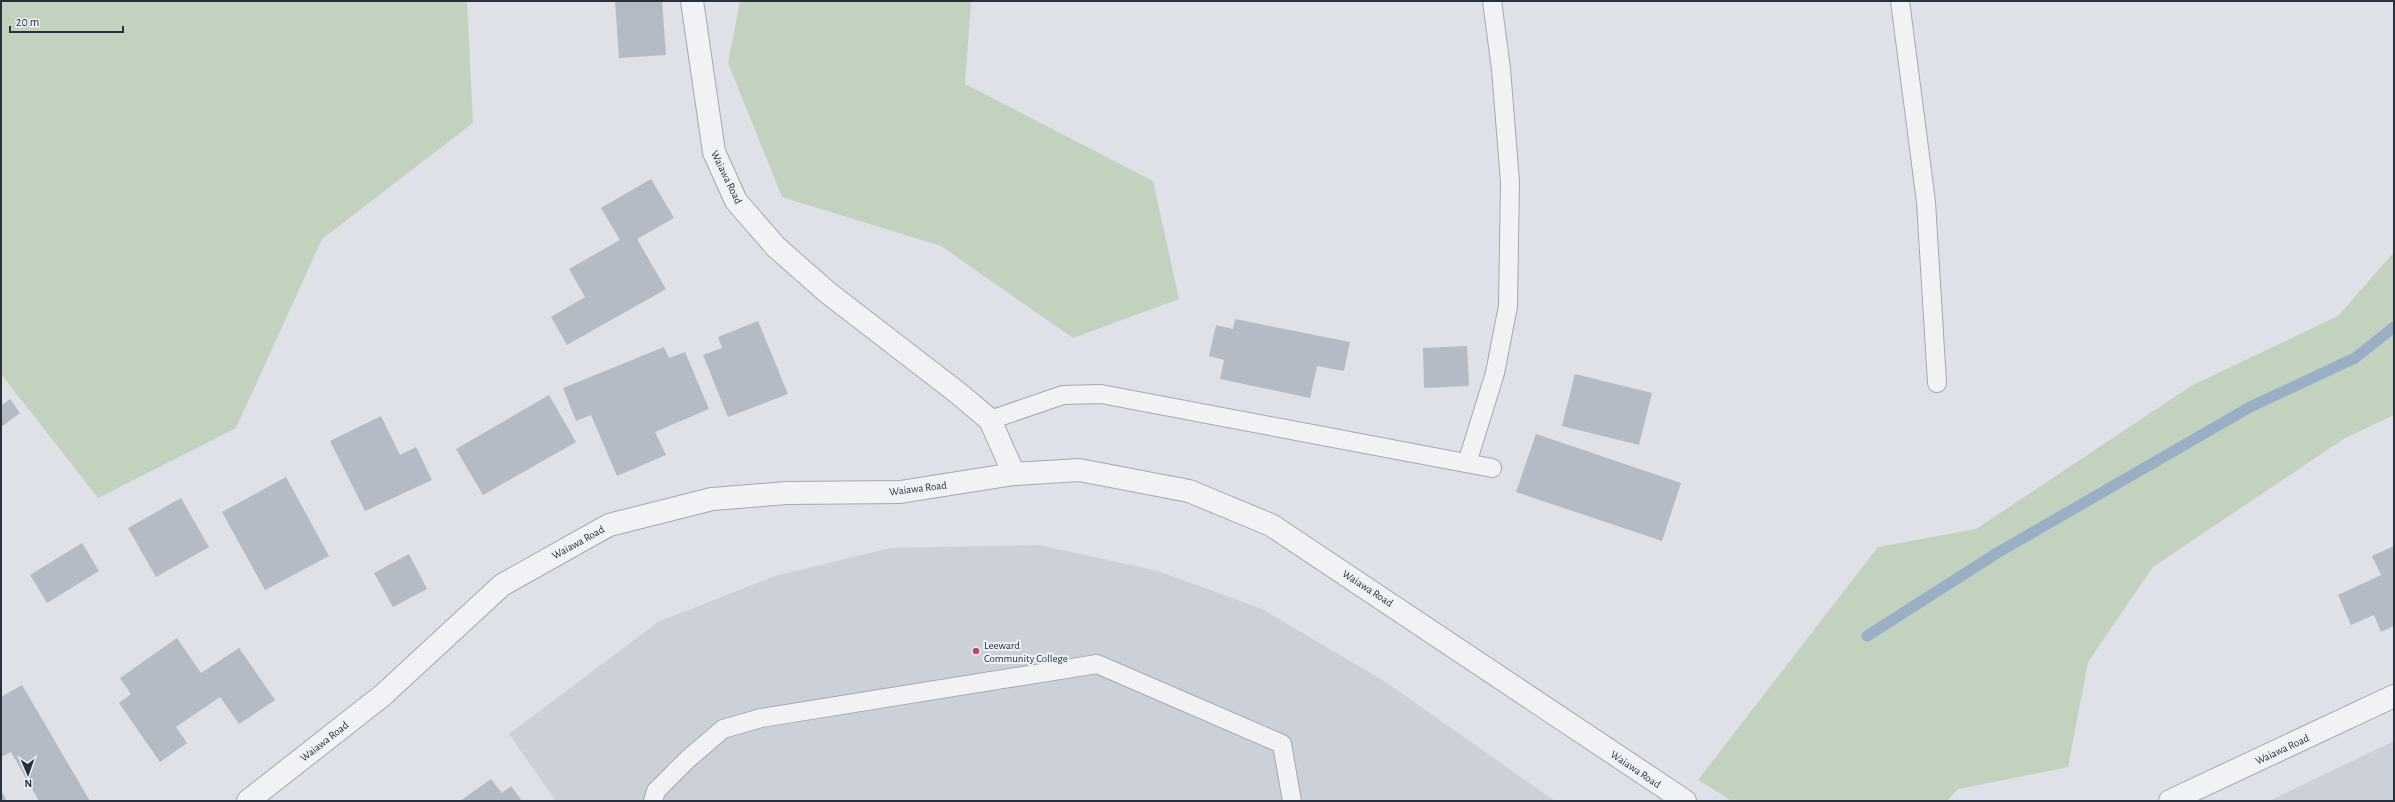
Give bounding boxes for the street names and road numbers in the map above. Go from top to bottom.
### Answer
street label: Waiawa Road [709,149,744,206]
street label: Waiawa Road [889,479,948,497]
street label: Waiawa Road [550,523,606,561]
street label: Waiawa Road [1340,568,1395,609]
street label: Waiawa Road [298,719,351,764]
street label: Waiawa Road [2254,732,2311,767]
street label: Waiawa Road [1609,749,1663,790]

